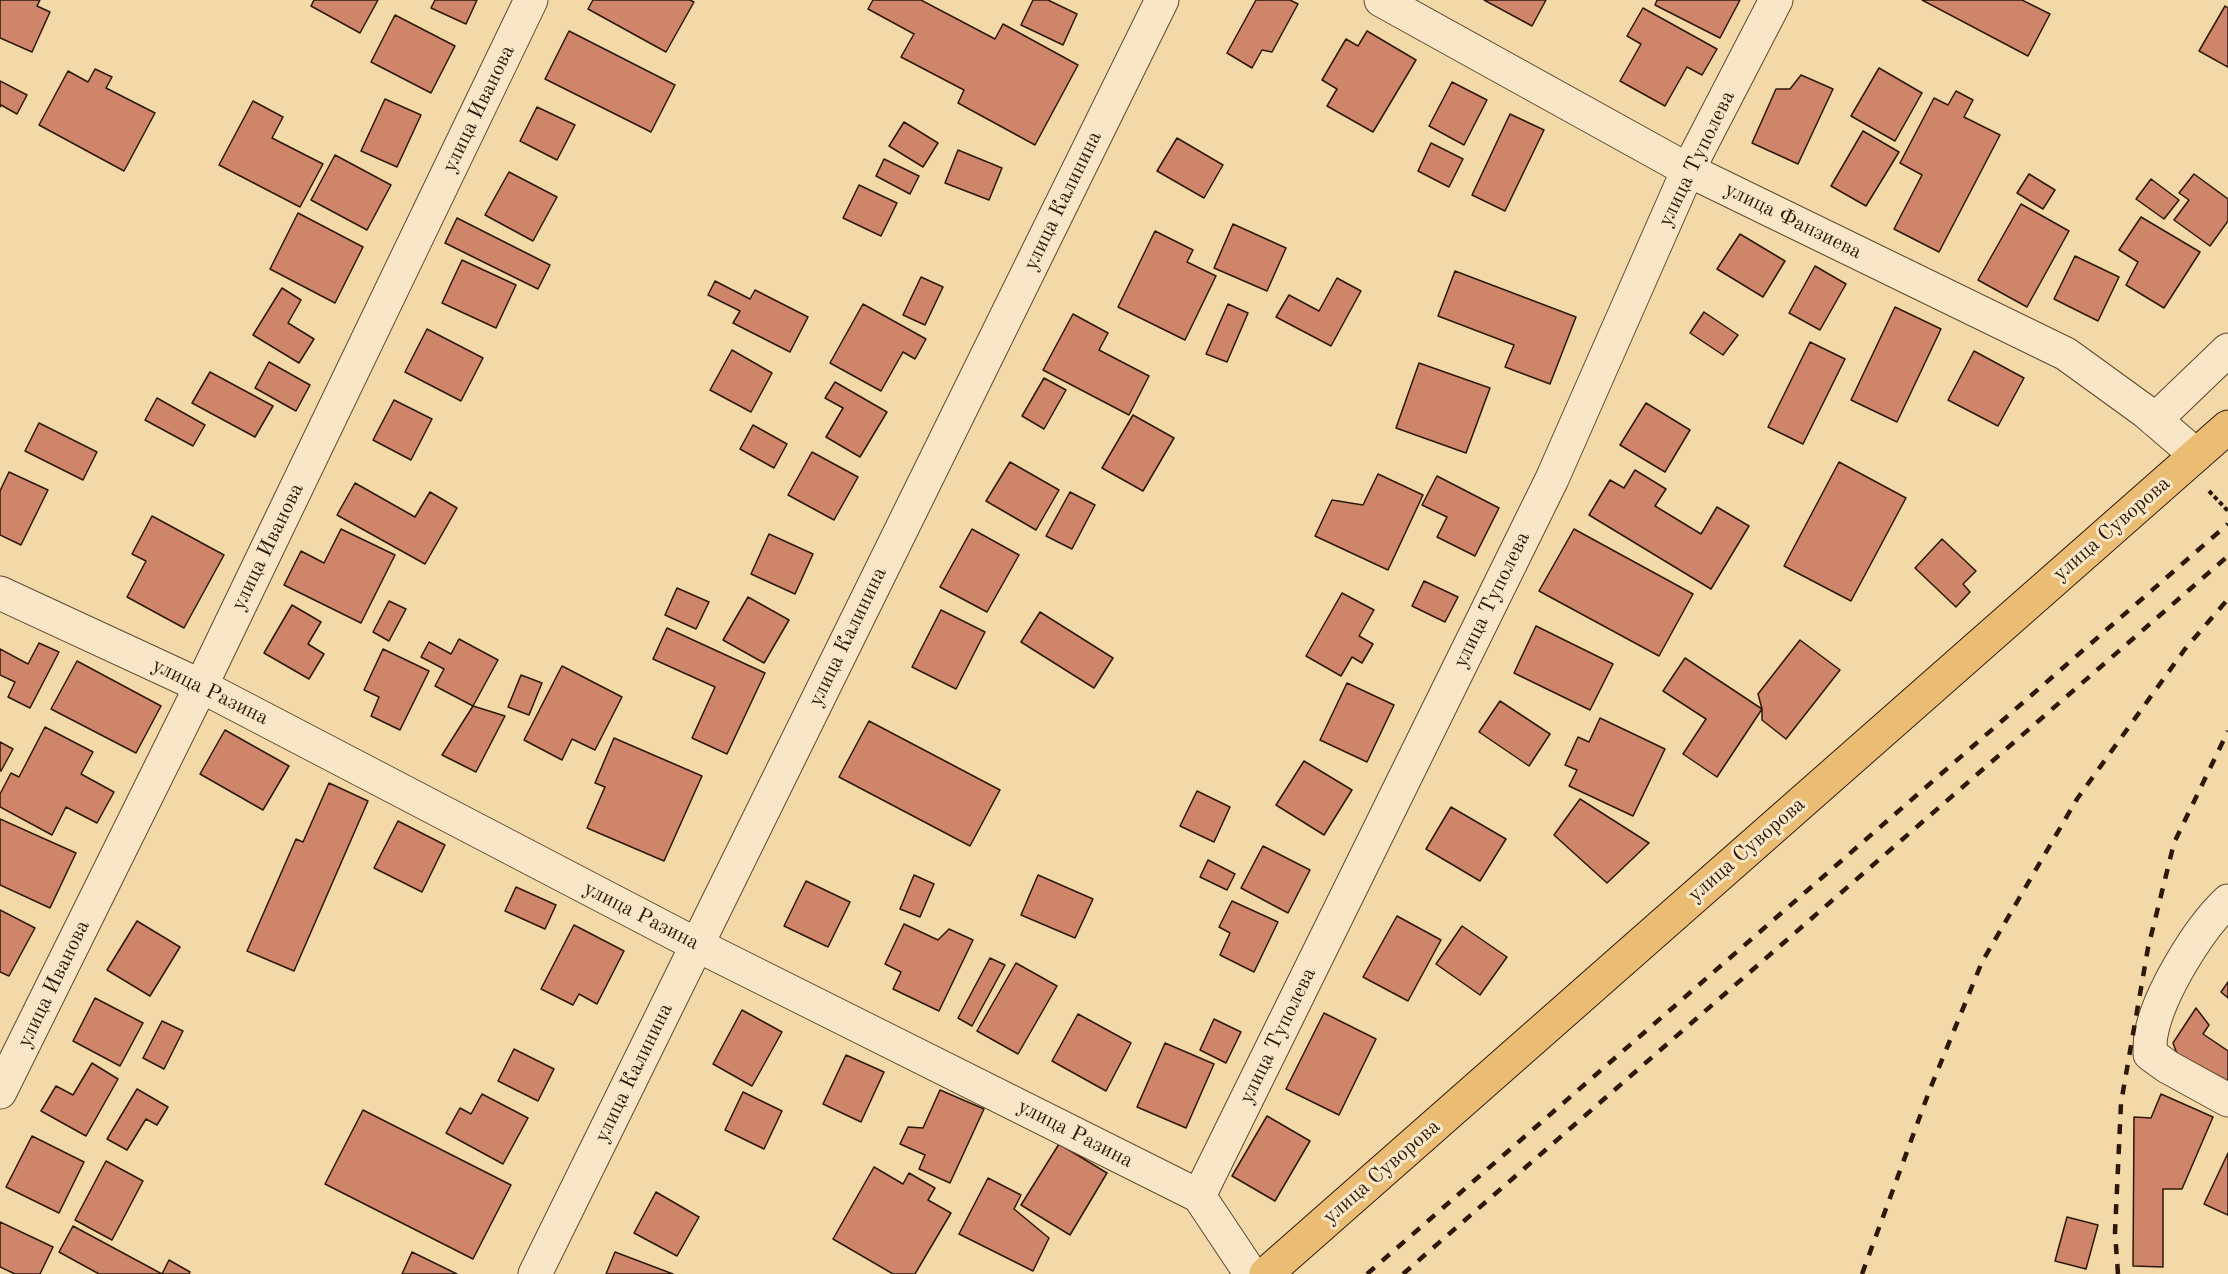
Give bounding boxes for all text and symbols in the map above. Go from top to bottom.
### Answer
street label: улица Иванова [437,41,521,177]
street label: улица Туполева [1653,87,1741,231]
street label: улица Калинина [1018,127,1108,275]
street label: улица Фанзиева [1720,177,1866,265]
street label: улица Суворова [2048,471,2176,587]
street label: улица Иванова [226,479,310,615]
street label: улица Туполева [1448,528,1536,672]
street label: улица Калинина [803,563,893,711]
street label: улица Разина [148,653,272,731]
street label: улица Суворова [1683,792,1811,908]
street label: улица Разина [579,876,703,956]
street label: улица Иванова [12,916,96,1052]
street label: улица Туполева [1234,964,1322,1108]
street label: улица Калинина [589,999,679,1147]
street label: улица Разина [1013,1094,1137,1174]
street label: улица Суворова [1318,1114,1446,1230]

